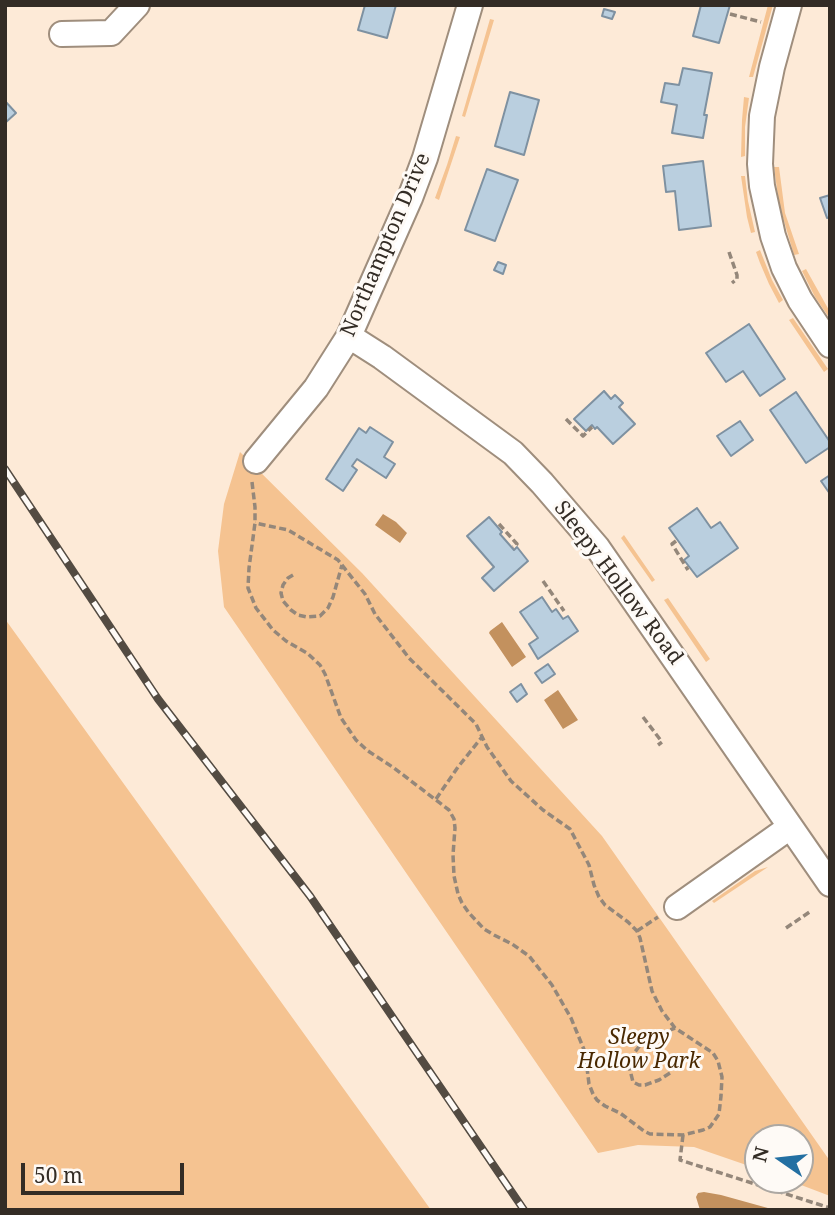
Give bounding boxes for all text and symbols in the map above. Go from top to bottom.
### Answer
street label: Northampton Drive [336,149,436,341]
street label: Sleepy Hollow Road [548,496,688,670]
park label: Sleepy Hollow Park [577,1025,701,1075]
north arrow [744,1124,814,1194]
text: N [746,1144,775,1165]
scale bar [24,1148,187,1192]
text: 50 m [34,1161,83,1189]

